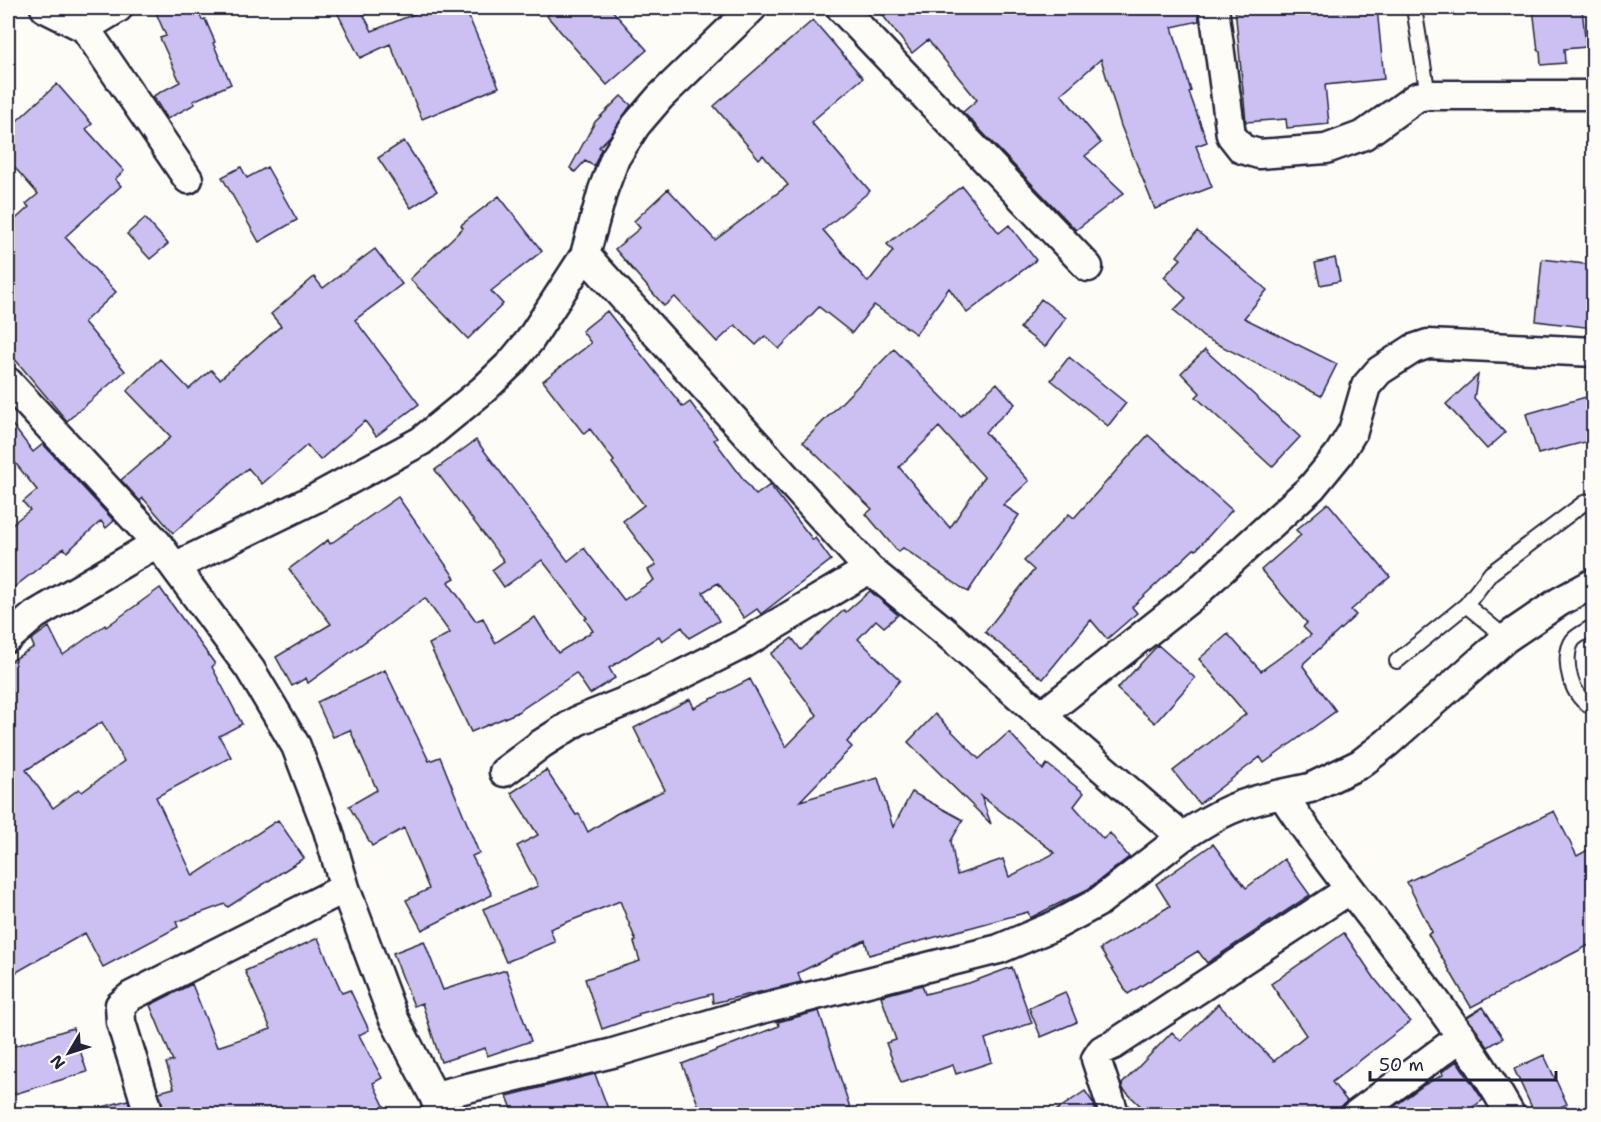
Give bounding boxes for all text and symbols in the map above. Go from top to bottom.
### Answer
north arrow [39,1023,99,1083]
scale bar [1370,1044,1556,1082]
text: N [46,1051,70,1074]
text: 50 m [1379,1053,1424,1077]

